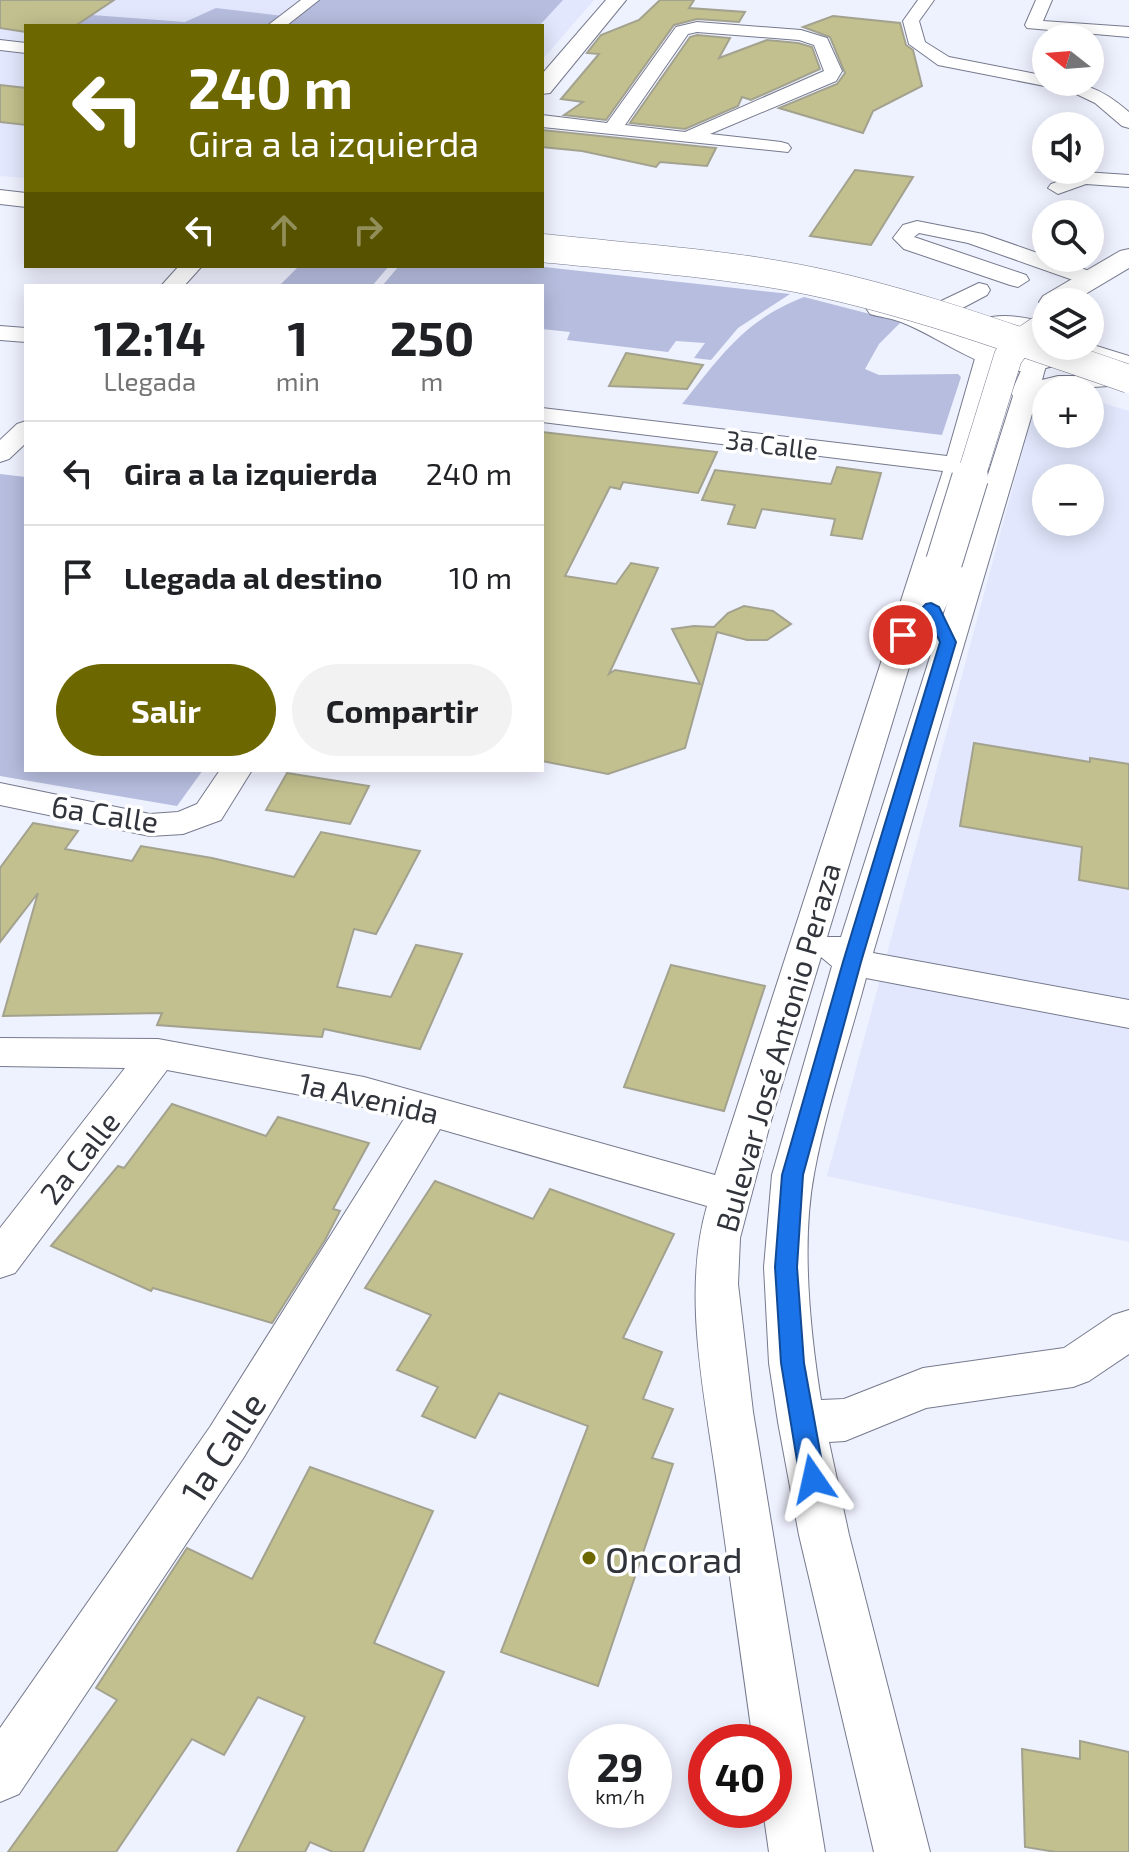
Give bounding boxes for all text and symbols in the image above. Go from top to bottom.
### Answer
north arrow [1032,24,1104,96]
map controls [1032,24,1104,536]
text: 240 m [188,53,353,120]
icon: left [56,56,160,160]
button: sound [1032,112,1104,184]
text: Gira a la izquierda [188,121,479,164]
button: search [1032,200,1104,272]
icon: left [178,208,222,252]
icon: ahead [262,208,306,252]
icon: right [346,208,390,252]
button: layers [1032,288,1104,360]
text: 12:14 [94,308,206,366]
text: 1 [287,308,308,366]
text: 250 [390,308,474,366]
text: Llegada [103,365,196,396]
text: min [276,365,320,396]
text: m [421,365,443,396]
button: + [1032,376,1104,448]
street label: 3a Calle [724,423,820,465]
icon: left [56,451,100,495]
text: Gira a la izquierda [124,455,378,491]
text: 240 m [426,455,512,491]
button: − [1032,464,1104,536]
icon: arrive [56,555,100,599]
text: Llegada al destino [124,559,383,595]
text: 10 m [449,559,512,595]
pin [869,601,937,669]
icon: arrive [881,613,925,657]
button: Salir [56,664,276,756]
button: Compartir [292,664,512,756]
street label: 6a Calle [49,787,161,839]
street label: Bulevar José Antonio Peraza [707,858,847,1236]
street label: 1a Avenida [295,1063,443,1131]
street label: 2a Calle [32,1104,126,1210]
street label: 1a Calle [170,1384,274,1510]
position arrow [771,1437,855,1521]
place label: Oncorad [605,1537,743,1580]
marker: Oncorad [580,1549,598,1567]
speed limit sign: 40 [688,1724,792,1828]
text: 29 [597,1742,643,1790]
text: km/h [595,1784,645,1808]

